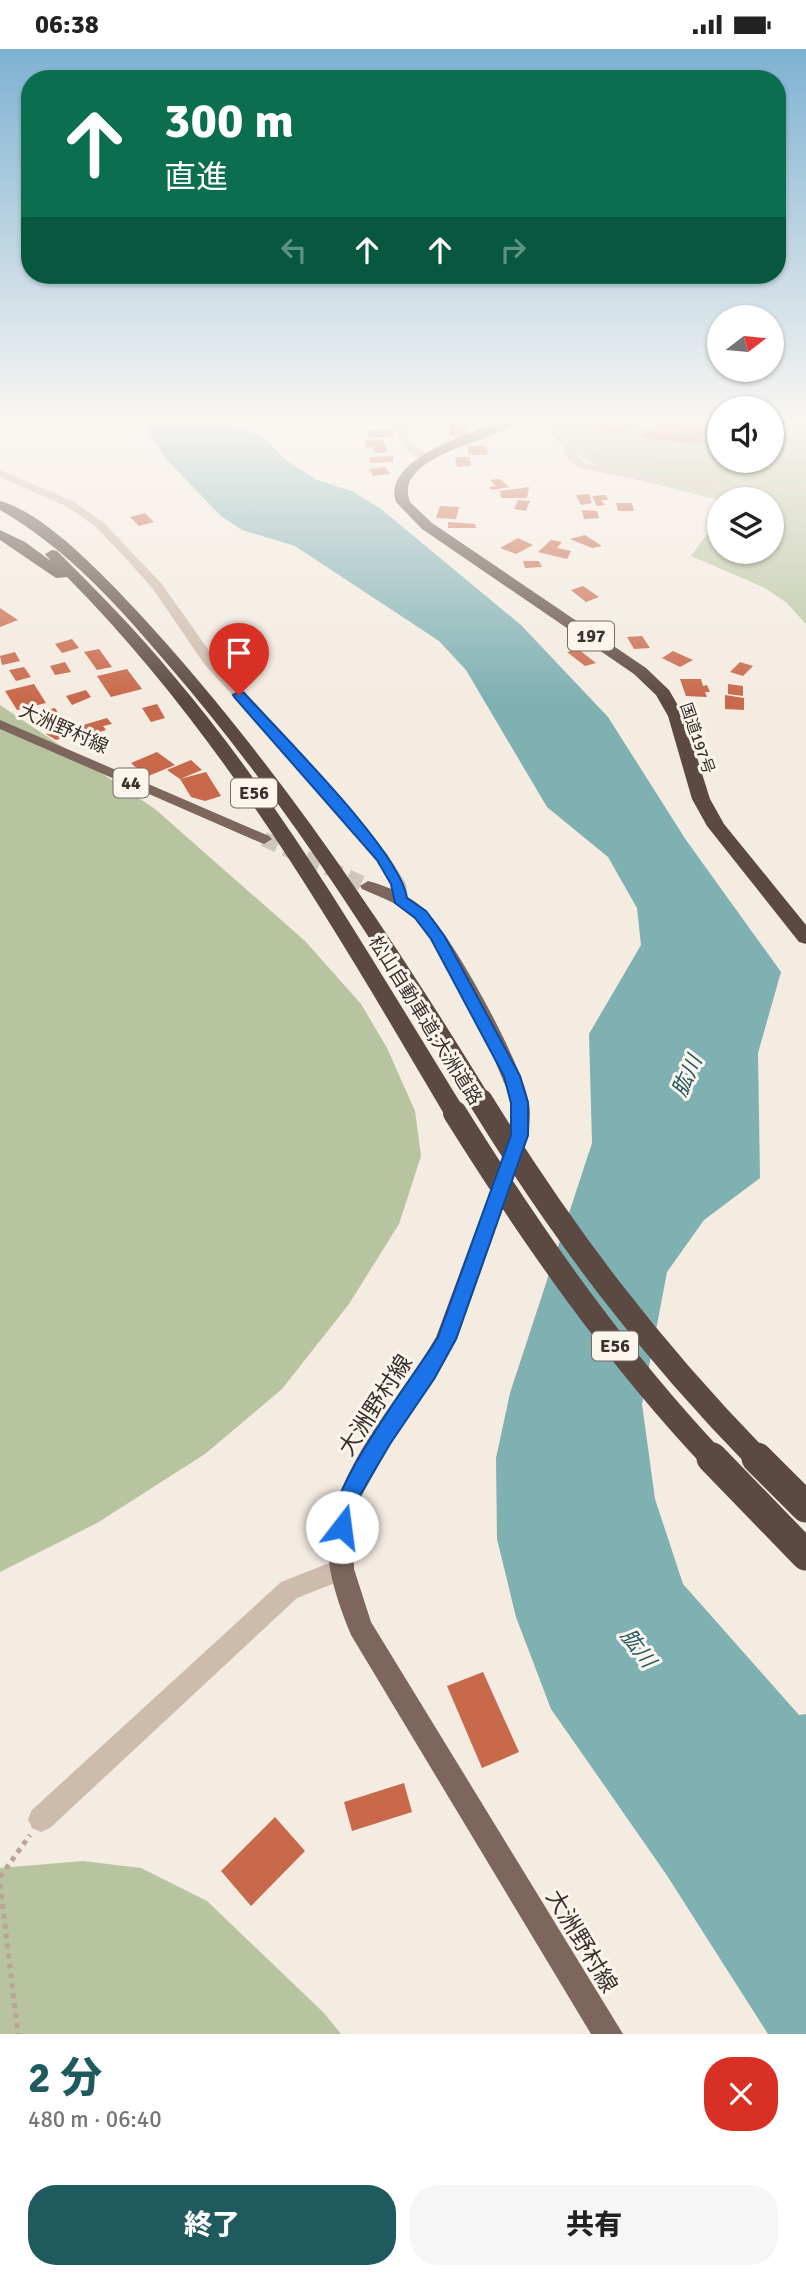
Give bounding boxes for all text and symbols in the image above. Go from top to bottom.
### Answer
text: 06:38 [35,9,99,41]
text: 300 m [164,91,294,151]
icon: ahead [49,98,140,189]
text: 直進 [164,158,228,197]
icon: left [275,231,313,269]
icon: ahead [348,231,386,269]
icon: ahead [421,231,459,269]
icon: right [494,231,532,269]
north arrow [707,305,784,381]
map controls [707,305,784,564]
button: sound [707,396,784,473]
button: layers [707,487,784,564]
road number: 197 [568,621,614,651]
pin [209,623,269,695]
icon: arrive [220,634,258,672]
street label: 大洲野村線 [15,699,112,759]
street label: 国道197号 [676,700,719,777]
road number: 44 [114,769,148,797]
road number: E56 [231,779,277,807]
street label: 松山自動車道;大洲道路 [363,931,487,1110]
water label: 肱川 [667,1050,708,1100]
road number: E56 [592,1331,638,1361]
street label: 大洲野村線 [332,1349,419,1461]
position arrow [305,1490,379,1564]
water label: 肱川 [615,1623,662,1674]
street label: 大洲野村線 [540,1885,624,1998]
text: 2 分 [28,2053,102,2104]
button: close [704,2057,778,2131]
text: 480 m · 06:40 [28,2105,162,2134]
button: 終了 [28,2185,396,2265]
button: 共有 [410,2185,778,2265]

